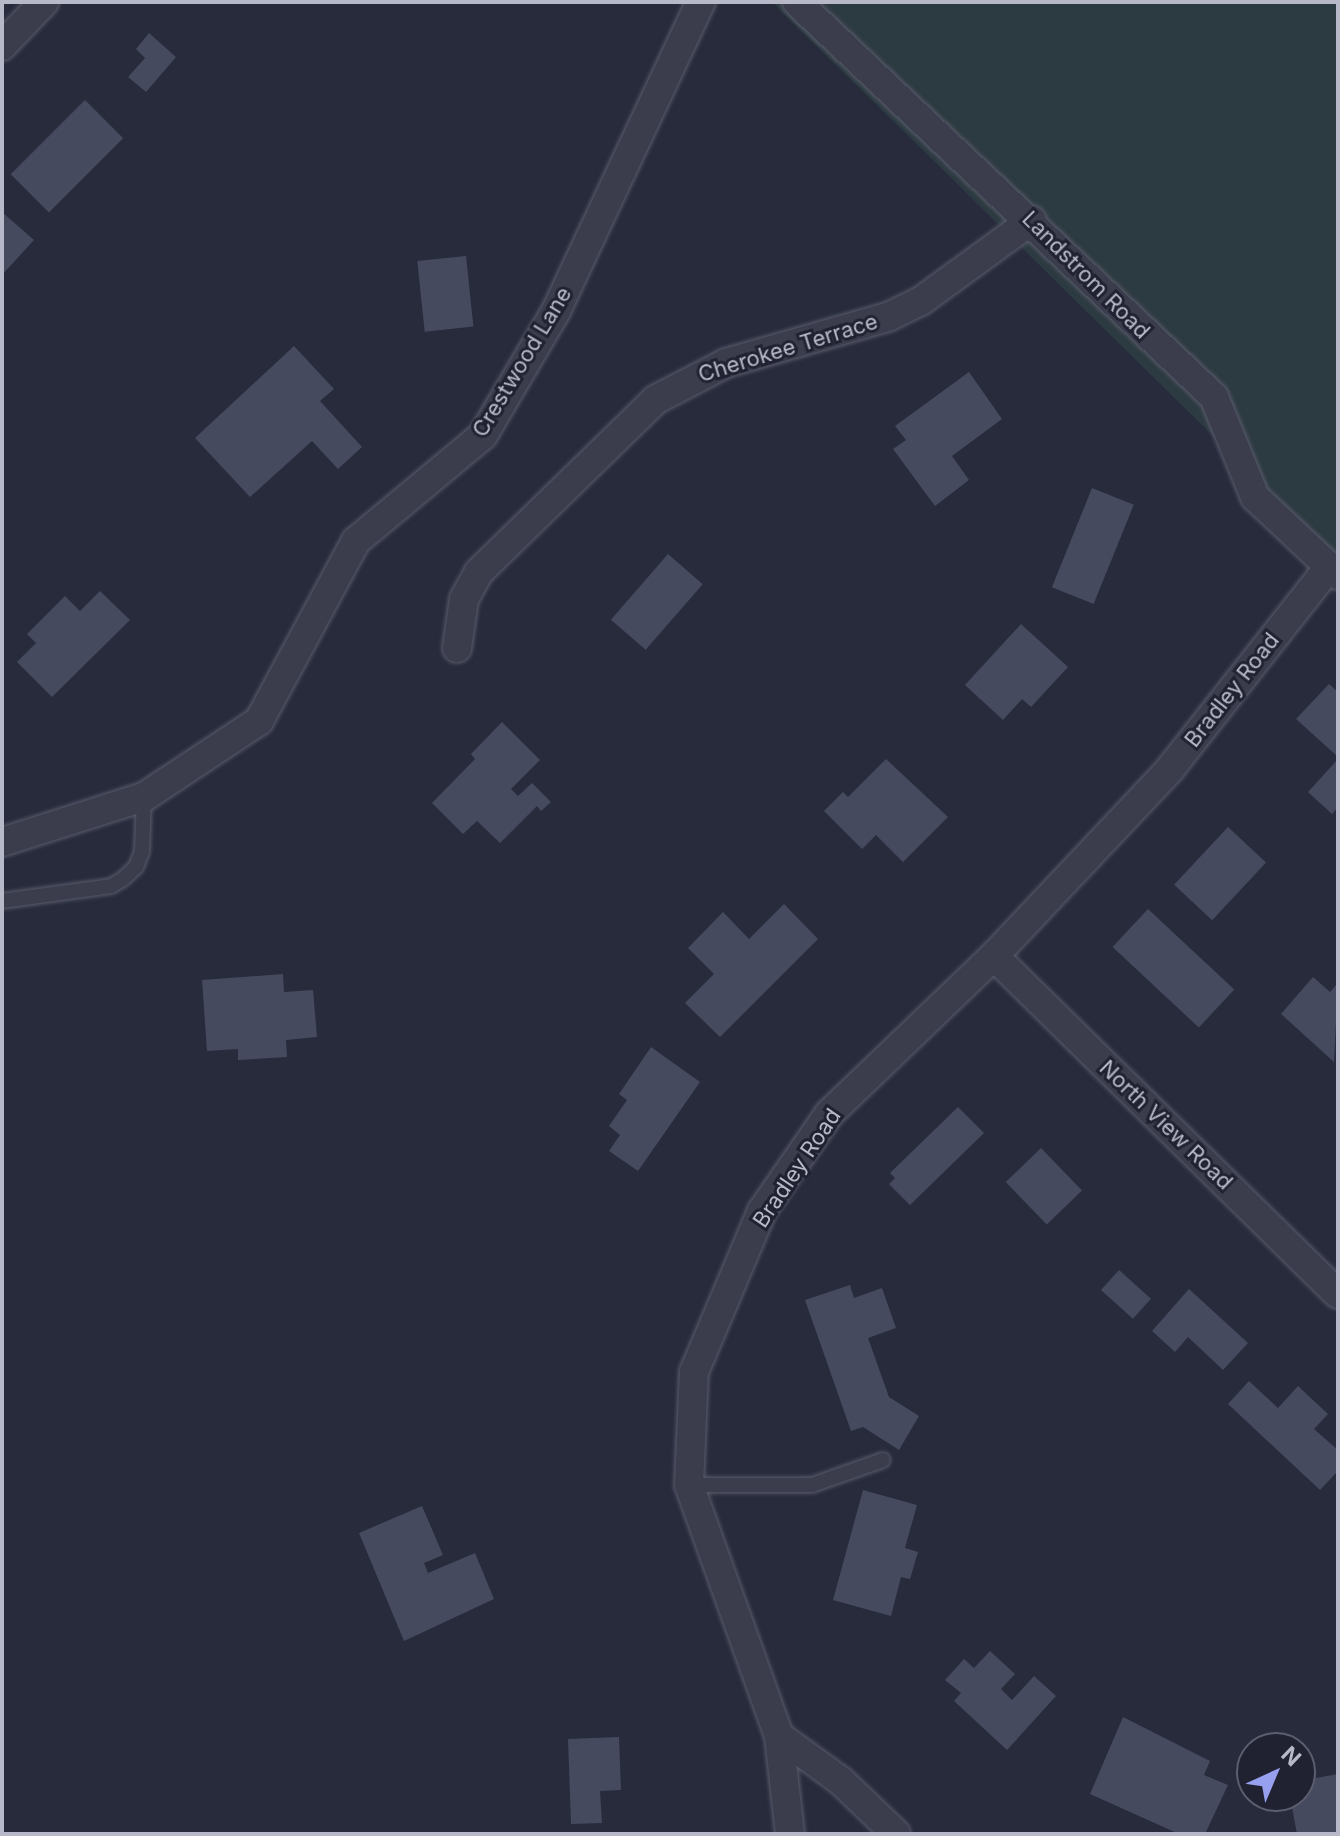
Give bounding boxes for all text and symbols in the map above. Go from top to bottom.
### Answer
street label: Landstrom Road [1017,206,1155,344]
street label: Crestwood Lane [467,282,577,442]
street label: Cherokee Terrace [695,308,881,388]
street label: Bradley Road [1179,628,1285,752]
street label: North View Road [1094,1055,1238,1195]
street label: Bradley Road [748,1103,846,1233]
north arrow [1236,1732,1316,1812]
text: N [1276,1741,1306,1771]

